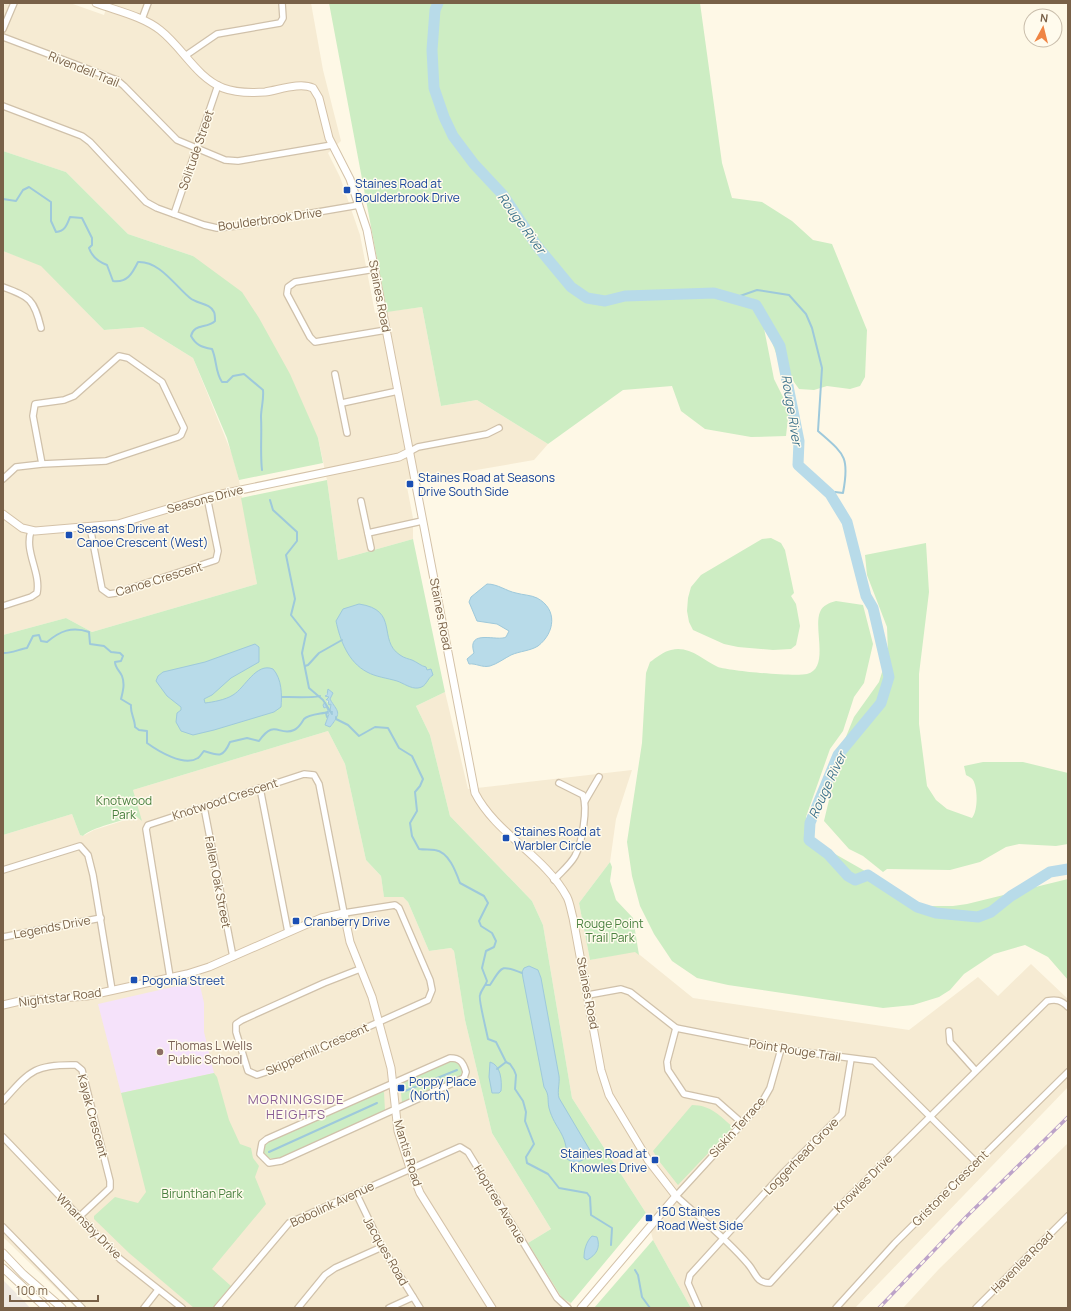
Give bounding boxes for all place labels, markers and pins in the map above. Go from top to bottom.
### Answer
place label: Staines Road at Boulderbrook Drive [355,175,460,206]
marker: Staines Road at Boulderbrook Drive [342,185,352,195]
place label: Staines Road at Seasons Drive South Side [418,469,555,500]
marker: Staines Road at Seasons Drive South Side [405,479,415,489]
place label: Seasons Drive at Canoe Crescent (West) [77,520,208,551]
marker: Seasons Drive at Canoe Crescent (West) [64,530,74,540]
place label: Staines Road at Warbler Circle [514,823,601,854]
marker: Staines Road at Warbler Circle [501,833,511,843]
place label: Cranberry Drive [304,913,390,930]
marker: Cranberry Drive [291,916,301,926]
place label: Pogonia Street [142,972,225,989]
marker: Pogonia Street [129,975,139,985]
place label: Thomas L Wells Public School [168,1037,252,1068]
marker: Thomas L Wells Public School [155,1047,165,1057]
place label: Poppy Place (North) [409,1073,476,1104]
marker: Poppy Place (North) [396,1083,406,1093]
place label: Staines Road at Knowles Drive [560,1145,647,1176]
marker: Staines Road at Knowles Drive [650,1155,660,1165]
place label: 150 Staines Road West Side [657,1203,743,1234]
marker: 150 Staines Road West Side [644,1213,654,1223]

